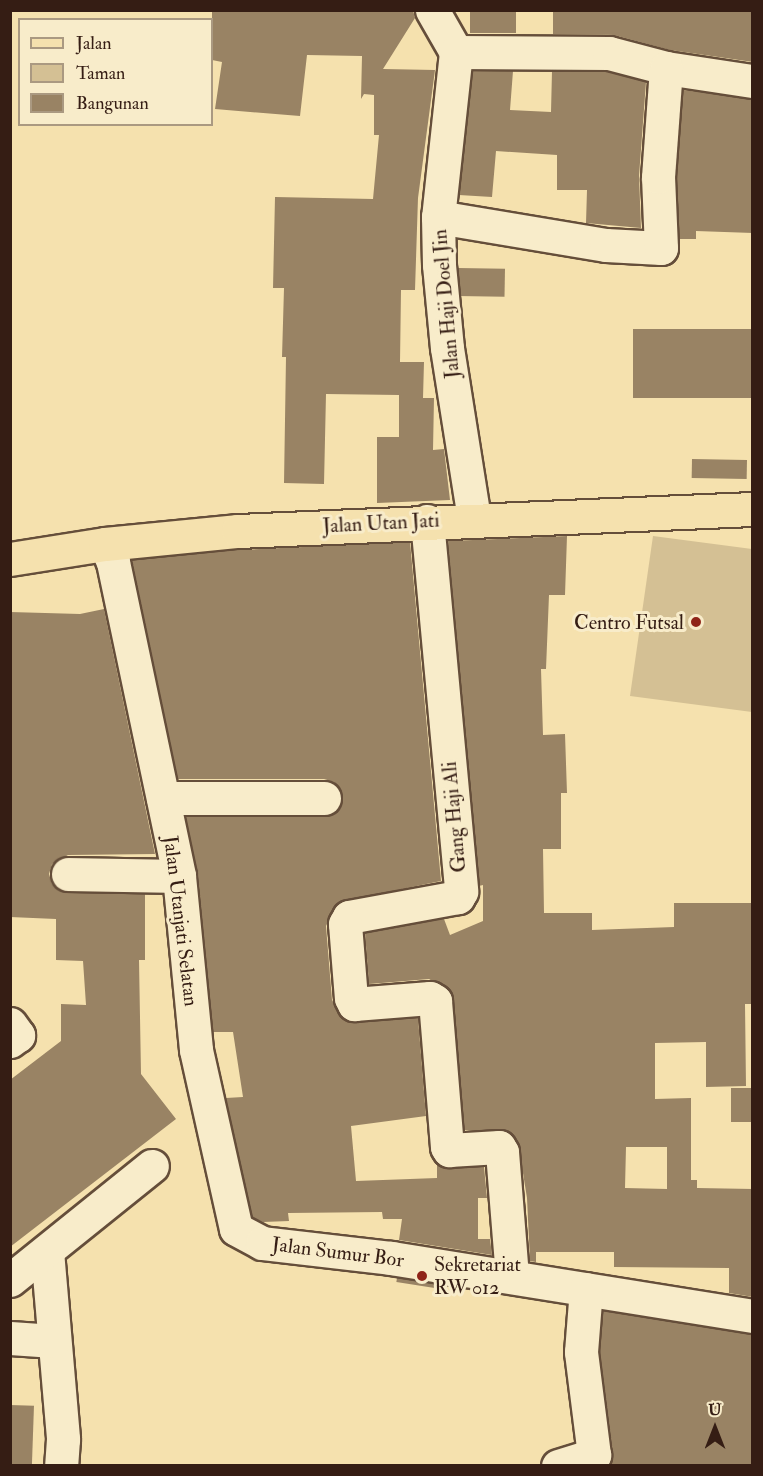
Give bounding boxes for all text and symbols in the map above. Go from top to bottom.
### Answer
legend [18,18,213,126]
text: Jalan [76,32,112,55]
text: Taman [76,62,125,85]
text: Bangunan [76,92,149,115]
street label: Jalan Haji Doel Jin [428,228,464,380]
street label: Jalan Utan Jati [322,508,440,538]
place label: Centro Futsal [574,610,684,634]
marker: Centro Futsal [689,615,703,629]
street label: Gang Haji Ali [437,761,471,873]
street label: Jalan Utanjati Selatan [159,834,203,1008]
street label: Jalan Sumur Bor [271,1232,405,1272]
place label: Sekretariat RW 012 [434,1252,521,1299]
marker: Sekretariat RW 012 [415,1269,429,1283]
north arrow [685,1398,745,1458]
text: U [708,1400,722,1420]

